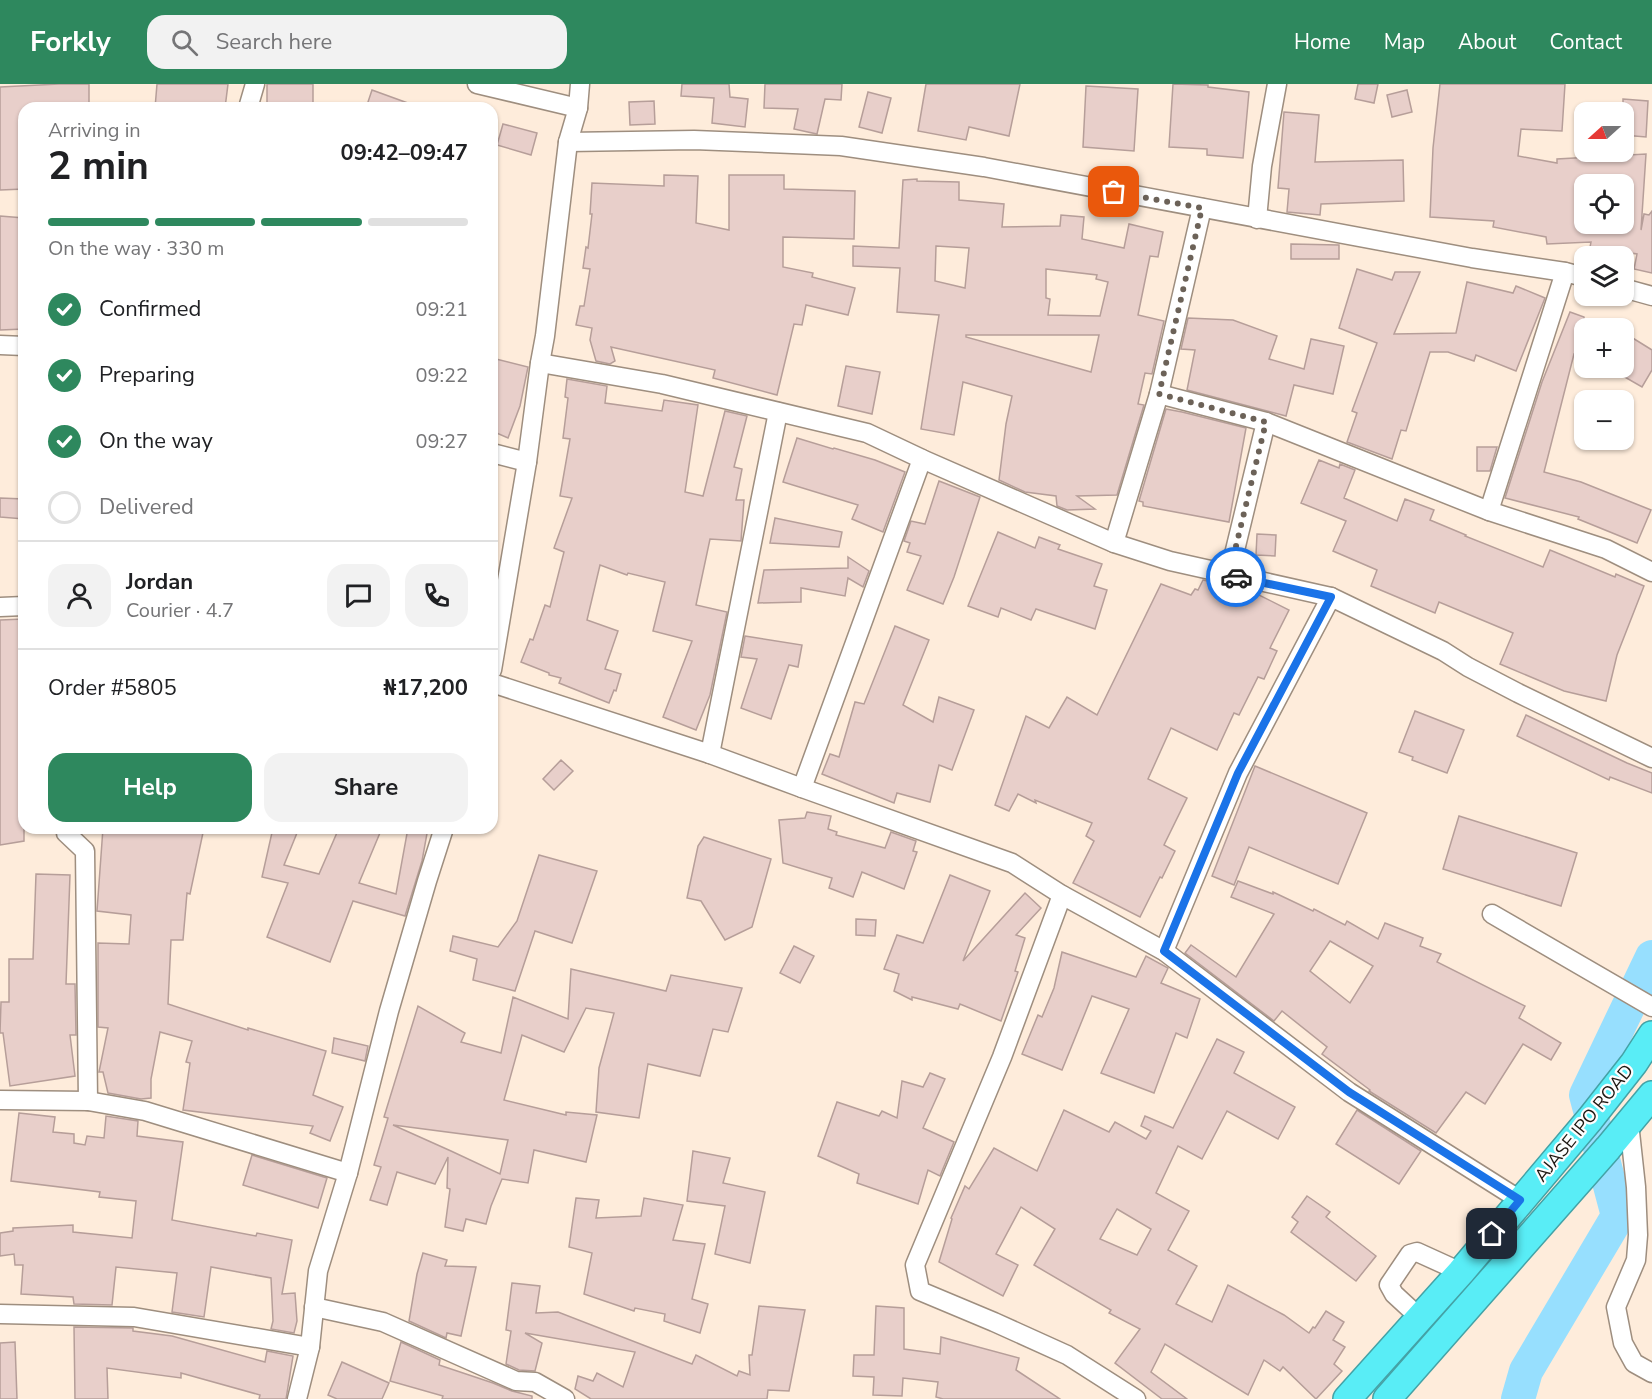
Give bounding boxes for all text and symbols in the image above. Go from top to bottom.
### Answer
search box [147,15,567,69]
text: Forkly [30,23,111,61]
icon: search [168,26,201,59]
text: Search here [216,27,332,57]
text: Home [1294,28,1351,56]
text: Map [1384,28,1425,56]
text: About [1458,28,1516,56]
text: Contact [1549,28,1622,56]
north arrow [1574,102,1634,162]
map controls [1574,102,1634,450]
text: Arriving in [48,117,141,144]
text: 09:42–09:47 [340,138,468,168]
text: 2 min [48,140,149,193]
pin [1088,166,1139,217]
button: locate [1574,174,1634,234]
icon: bag [1097,175,1130,208]
text: On the way · 330 m [48,235,224,262]
button: layers [1574,246,1634,306]
icon: check [48,293,81,326]
text: Confirmed [99,294,201,324]
text: 09:21 [415,296,468,323]
button: + [1574,318,1634,378]
icon: check [48,359,81,392]
text: Preparing [99,360,195,390]
text: 09:22 [415,362,468,389]
button: − [1574,390,1634,450]
icon: check [48,425,81,458]
text: On the way [99,426,213,456]
text: 09:27 [415,428,468,455]
text: Delivered [99,492,194,522]
courier [1206,547,1266,607]
icon: car [1220,561,1253,594]
button: person [48,564,111,627]
button: chat [327,564,390,627]
button: phone [405,564,468,627]
text: Jordan [126,567,193,597]
text: Courier · 4.7 [126,597,234,624]
text: Order #5805 [48,673,177,703]
text: ₦17,200 [383,673,468,703]
button: Help [48,753,252,822]
button: Share [264,753,468,822]
street label: AJASE IPO ROAD [1529,1059,1639,1187]
pin [1466,1208,1517,1259]
icon: home [1475,1217,1508,1250]

